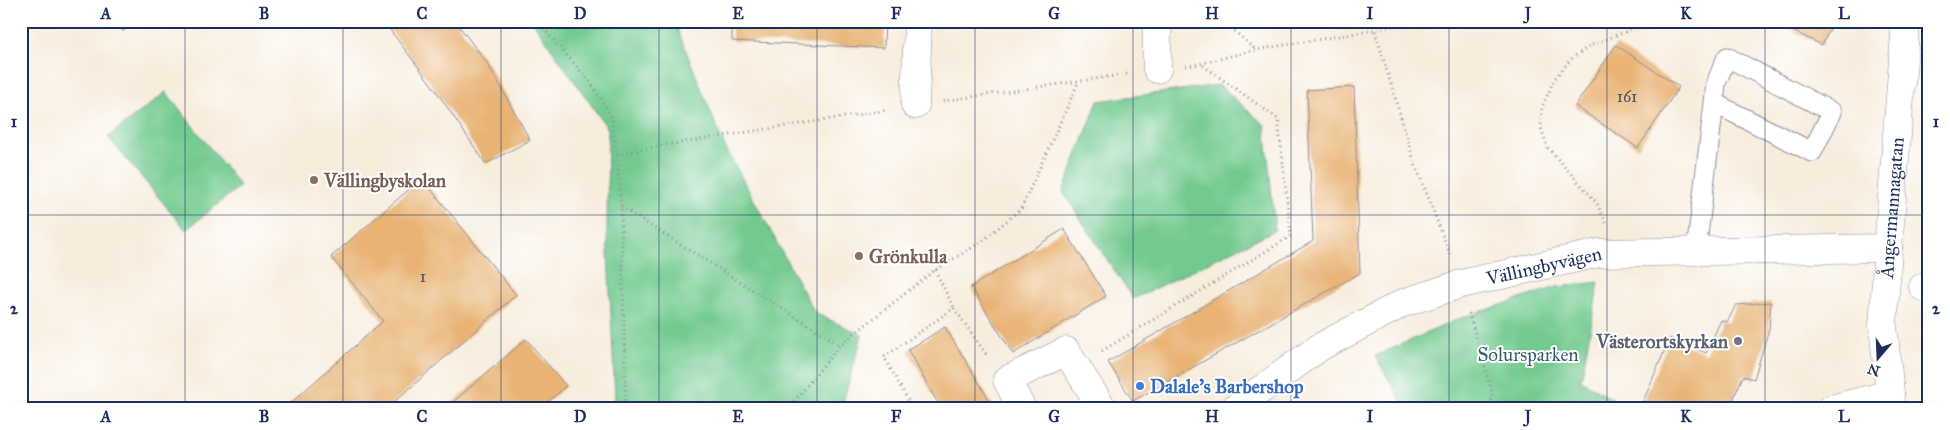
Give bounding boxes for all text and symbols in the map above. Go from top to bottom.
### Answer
text: A [100,4,112,23]
text: B [259,4,269,23]
text: C [417,4,428,23]
text: D [574,4,587,23]
text: E [732,4,744,23]
text: F [891,4,902,23]
text: G [1048,4,1060,23]
text: H [1205,4,1219,23]
text: I [1367,4,1374,23]
text: J [1523,4,1532,24]
text: K [1680,4,1692,23]
text: L [1838,4,1850,23]
house number: 161 [1617,87,1637,106]
text: 1 [11,112,18,131]
text: 1 [1933,112,1940,131]
street label: Ångermannagatan [1875,136,1909,280]
place label: Vällingbyskolan [323,169,447,193]
marker: Vällingbyskolan [308,174,320,186]
street label: Vällingbyvägen [1483,242,1604,290]
place label: Grönkulla [869,245,948,268]
marker: Grönkulla [853,250,865,262]
house number: 1 [420,267,426,286]
text: 2 [10,299,19,318]
text: 2 [1932,299,1941,318]
place label: Västerortskyrkan [1595,330,1729,354]
north arrow [1852,332,1902,382]
marker: Västerortskyrkan [1732,335,1744,347]
park label: Solursparken [1477,343,1579,366]
text: N [1865,360,1882,380]
place label: Dalale’s Barbershop [1150,375,1304,399]
marker: Dalale’s Barbershop [1134,380,1146,392]
text: A [100,407,112,426]
text: B [259,407,269,426]
text: C [417,407,428,426]
text: D [574,407,587,426]
text: E [732,407,744,426]
text: F [891,407,902,426]
text: G [1048,407,1060,426]
text: H [1205,407,1219,426]
text: I [1367,407,1374,426]
text: J [1523,407,1532,427]
text: K [1680,407,1692,426]
text: L [1838,407,1850,426]

